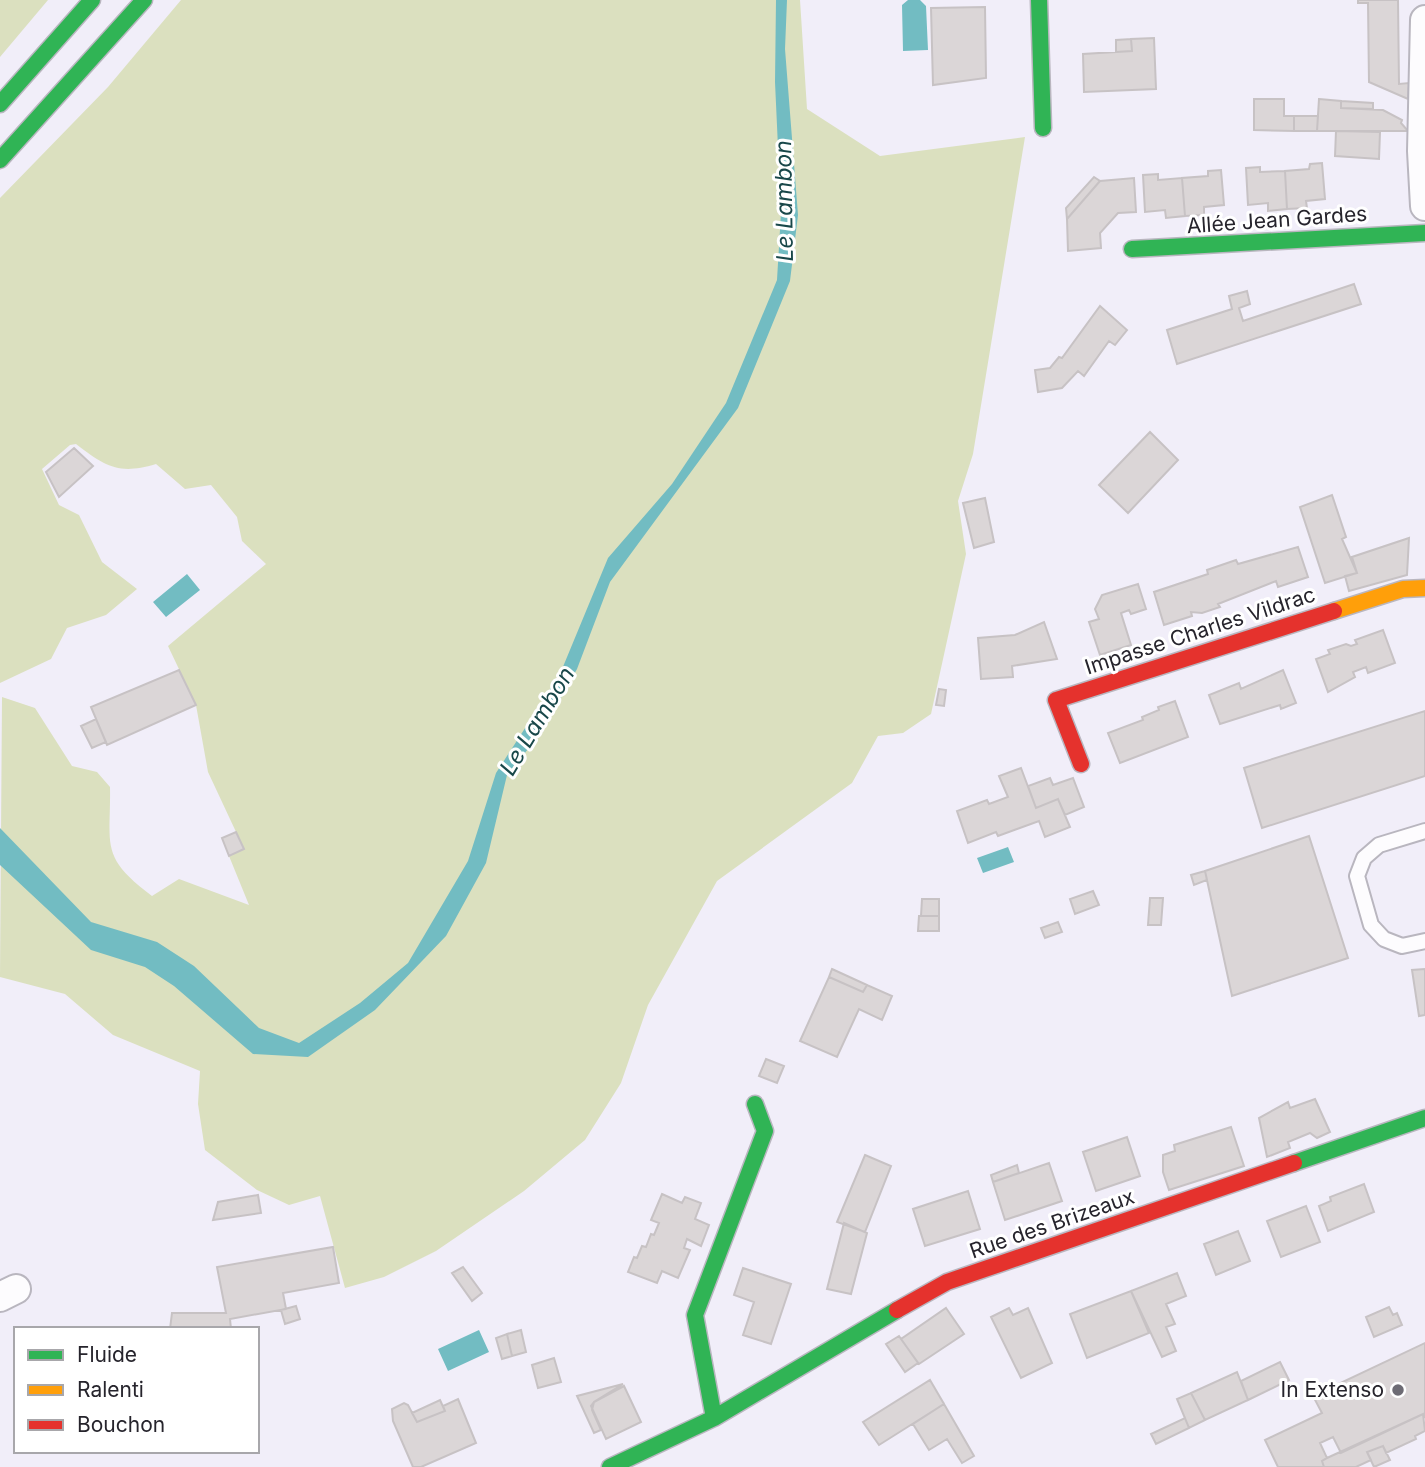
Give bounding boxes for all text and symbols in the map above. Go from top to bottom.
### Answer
water label: Le Lambon [769,140,799,262]
street label: Allée Jean Gardes [1186,201,1368,238]
street label: Impasse Charles Vildrac [1082,581,1318,680]
water label: Le Lambon [494,662,580,780]
street label: Rue des Brizeaux [966,1184,1138,1263]
legend [14,1327,259,1453]
text: Fluide [77,1342,137,1367]
text: Ralenti [77,1377,144,1402]
place label: In Extenso [1281,1377,1384,1402]
marker: In Extenso [1390,1382,1406,1398]
text: Bouchon [77,1412,165,1437]

